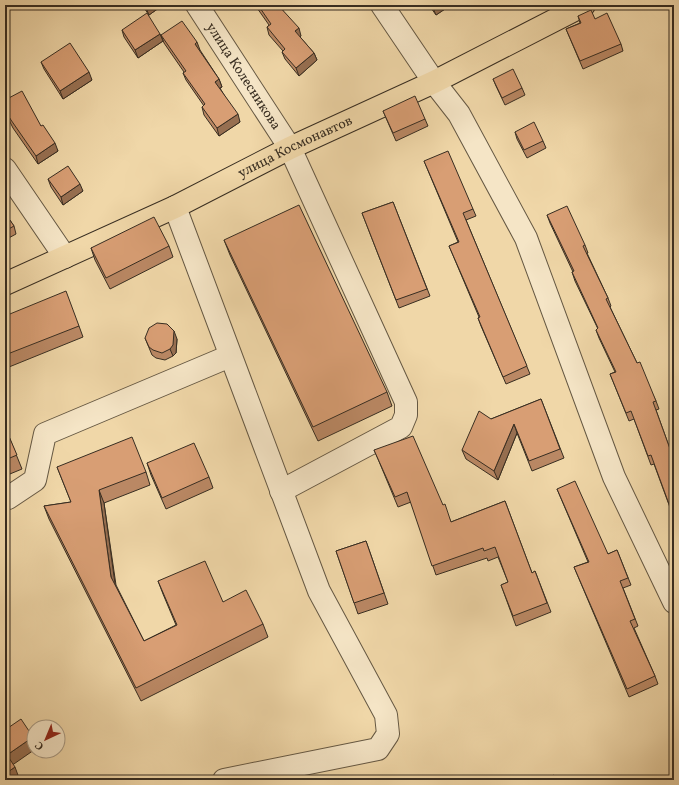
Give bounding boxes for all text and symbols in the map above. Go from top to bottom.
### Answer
street label: улица Колесникова [201,19,285,134]
street label: улица Космонавтов [235,111,356,183]
north arrow [26,719,66,759]
text: С [32,737,48,753]

